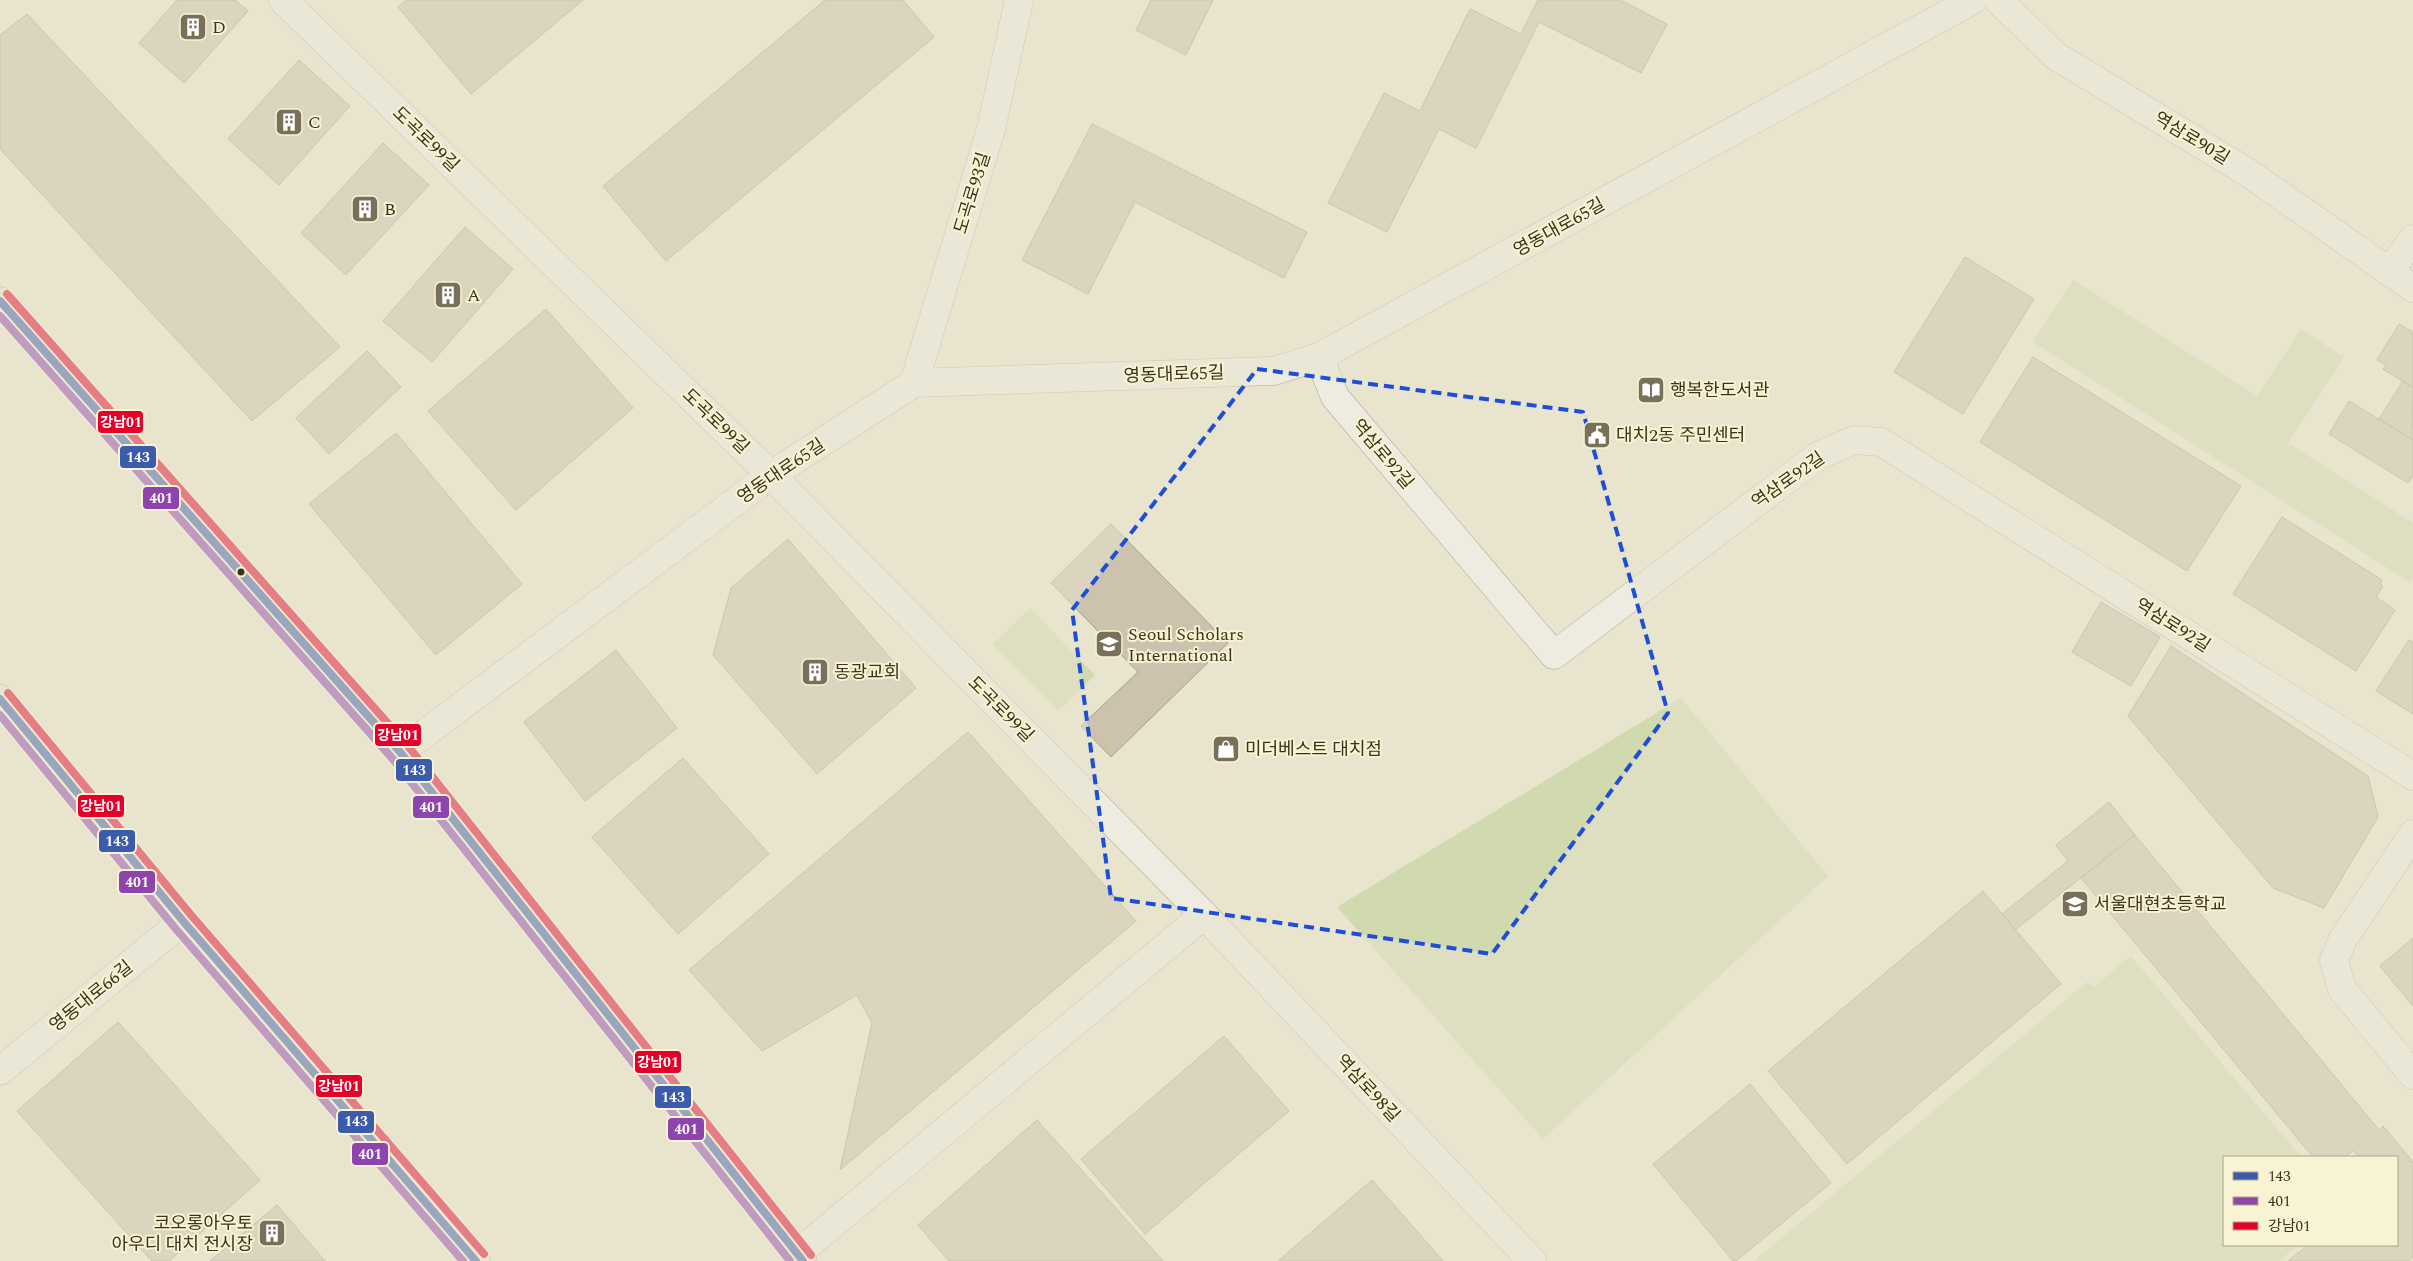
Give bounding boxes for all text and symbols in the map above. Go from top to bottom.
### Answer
building icon: D [178,12,208,42]
place label: D [212,14,226,41]
street label: 도곡로99길 [386,100,465,178]
street label: 역삼로90길 [2149,105,2235,172]
building icon: C [274,107,304,137]
place label: C [308,109,321,136]
street label: 도곡로93길 [947,149,998,237]
street label: 영동대로65길 [1509,191,1610,264]
building icon: B [350,194,380,224]
place label: B [384,196,396,223]
building icon: A [433,280,463,310]
place label: A [467,282,481,309]
street label: 영동대로65길 [1123,359,1225,390]
library icon: 행복한도서관 [1636,375,1666,405]
place label: 행복한도서관 [1670,377,1770,404]
street label: 도곡로99길 [676,382,755,460]
line badge: 강남01 [97,410,144,434]
text: 강남01 [100,412,142,433]
street label: 역삼로92길 [1345,413,1420,495]
public building icon: 대치2동 주민센터 [1582,420,1612,450]
place label: 대치2동 주민센터 [1616,422,1745,449]
street label: 영동대로65길 [732,432,831,511]
line badge: 143 [119,445,157,469]
street label: 역삼로92길 [1746,445,1831,516]
text: 143 [126,447,150,468]
line badge: 401 [142,486,180,510]
text: 401 [149,488,173,509]
unlabelled marker [236,567,246,577]
street label: 역삼로92길 [2130,592,2216,659]
place label: Seoul Scholars International [1128,621,1244,669]
school or university icon: Seoul Scholars International [1094,629,1124,659]
building icon: 동광교회 [800,657,830,687]
place label: 동광교회 [834,659,900,686]
street label: 도곡로99길 [961,670,1040,749]
line badge: 강남01 [374,723,422,747]
text: 강남01 [377,725,419,746]
shop icon: 미더베스트 대치점 [1211,734,1241,764]
place label: 미더베스트 대치점 [1245,736,1382,763]
line badge: 143 [395,758,433,782]
text: 143 [402,760,426,781]
line badge: 강남01 [77,794,125,818]
line badge: 401 [412,795,450,819]
text: 강남01 [80,796,122,817]
text: 401 [419,797,443,818]
line badge: 143 [98,829,136,853]
text: 143 [105,831,129,852]
line badge: 401 [118,870,156,894]
text: 401 [125,872,149,893]
school or university icon: 서울대현초등학교 [2060,889,2090,919]
place label: 서울대현초등학교 [2094,891,2226,918]
street label: 영동대로66길 [44,954,139,1039]
street label: 역삼로98길 [1329,1048,1406,1128]
line badge: 강남01 [634,1050,682,1074]
text: 강남01 [637,1052,679,1073]
line badge: 강남01 [315,1074,363,1098]
text: 강남01 [318,1076,360,1097]
line badge: 143 [654,1085,692,1109]
text: 143 [661,1087,685,1108]
line badge: 143 [337,1110,375,1134]
text: 143 [344,1111,368,1132]
line badge: 401 [667,1117,705,1141]
text: 401 [674,1119,698,1140]
line badge: 401 [351,1142,389,1166]
text: 401 [358,1144,382,1165]
legend [2223,1156,2398,1246]
text: 143 [2268,1165,2291,1188]
text: 401 [2268,1190,2291,1213]
place label: 코오롱아우토 아우디 대치 전시장 [112,1210,253,1258]
text: 강남01 [2268,1215,2311,1238]
building icon: 코오롱아우토 아우디 대치 전시장 [257,1218,287,1248]

